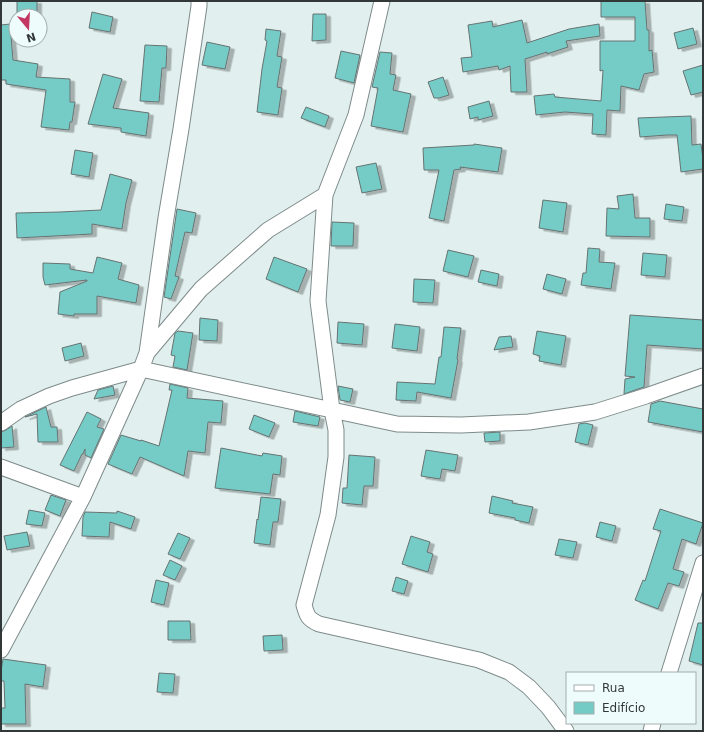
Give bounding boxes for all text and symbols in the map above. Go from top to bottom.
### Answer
north arrow [8,8,48,48]
text: N [25,29,37,45]
legend [566,672,696,724]
text: Rua [602,681,625,695]
text: Edifício [602,701,645,715]

